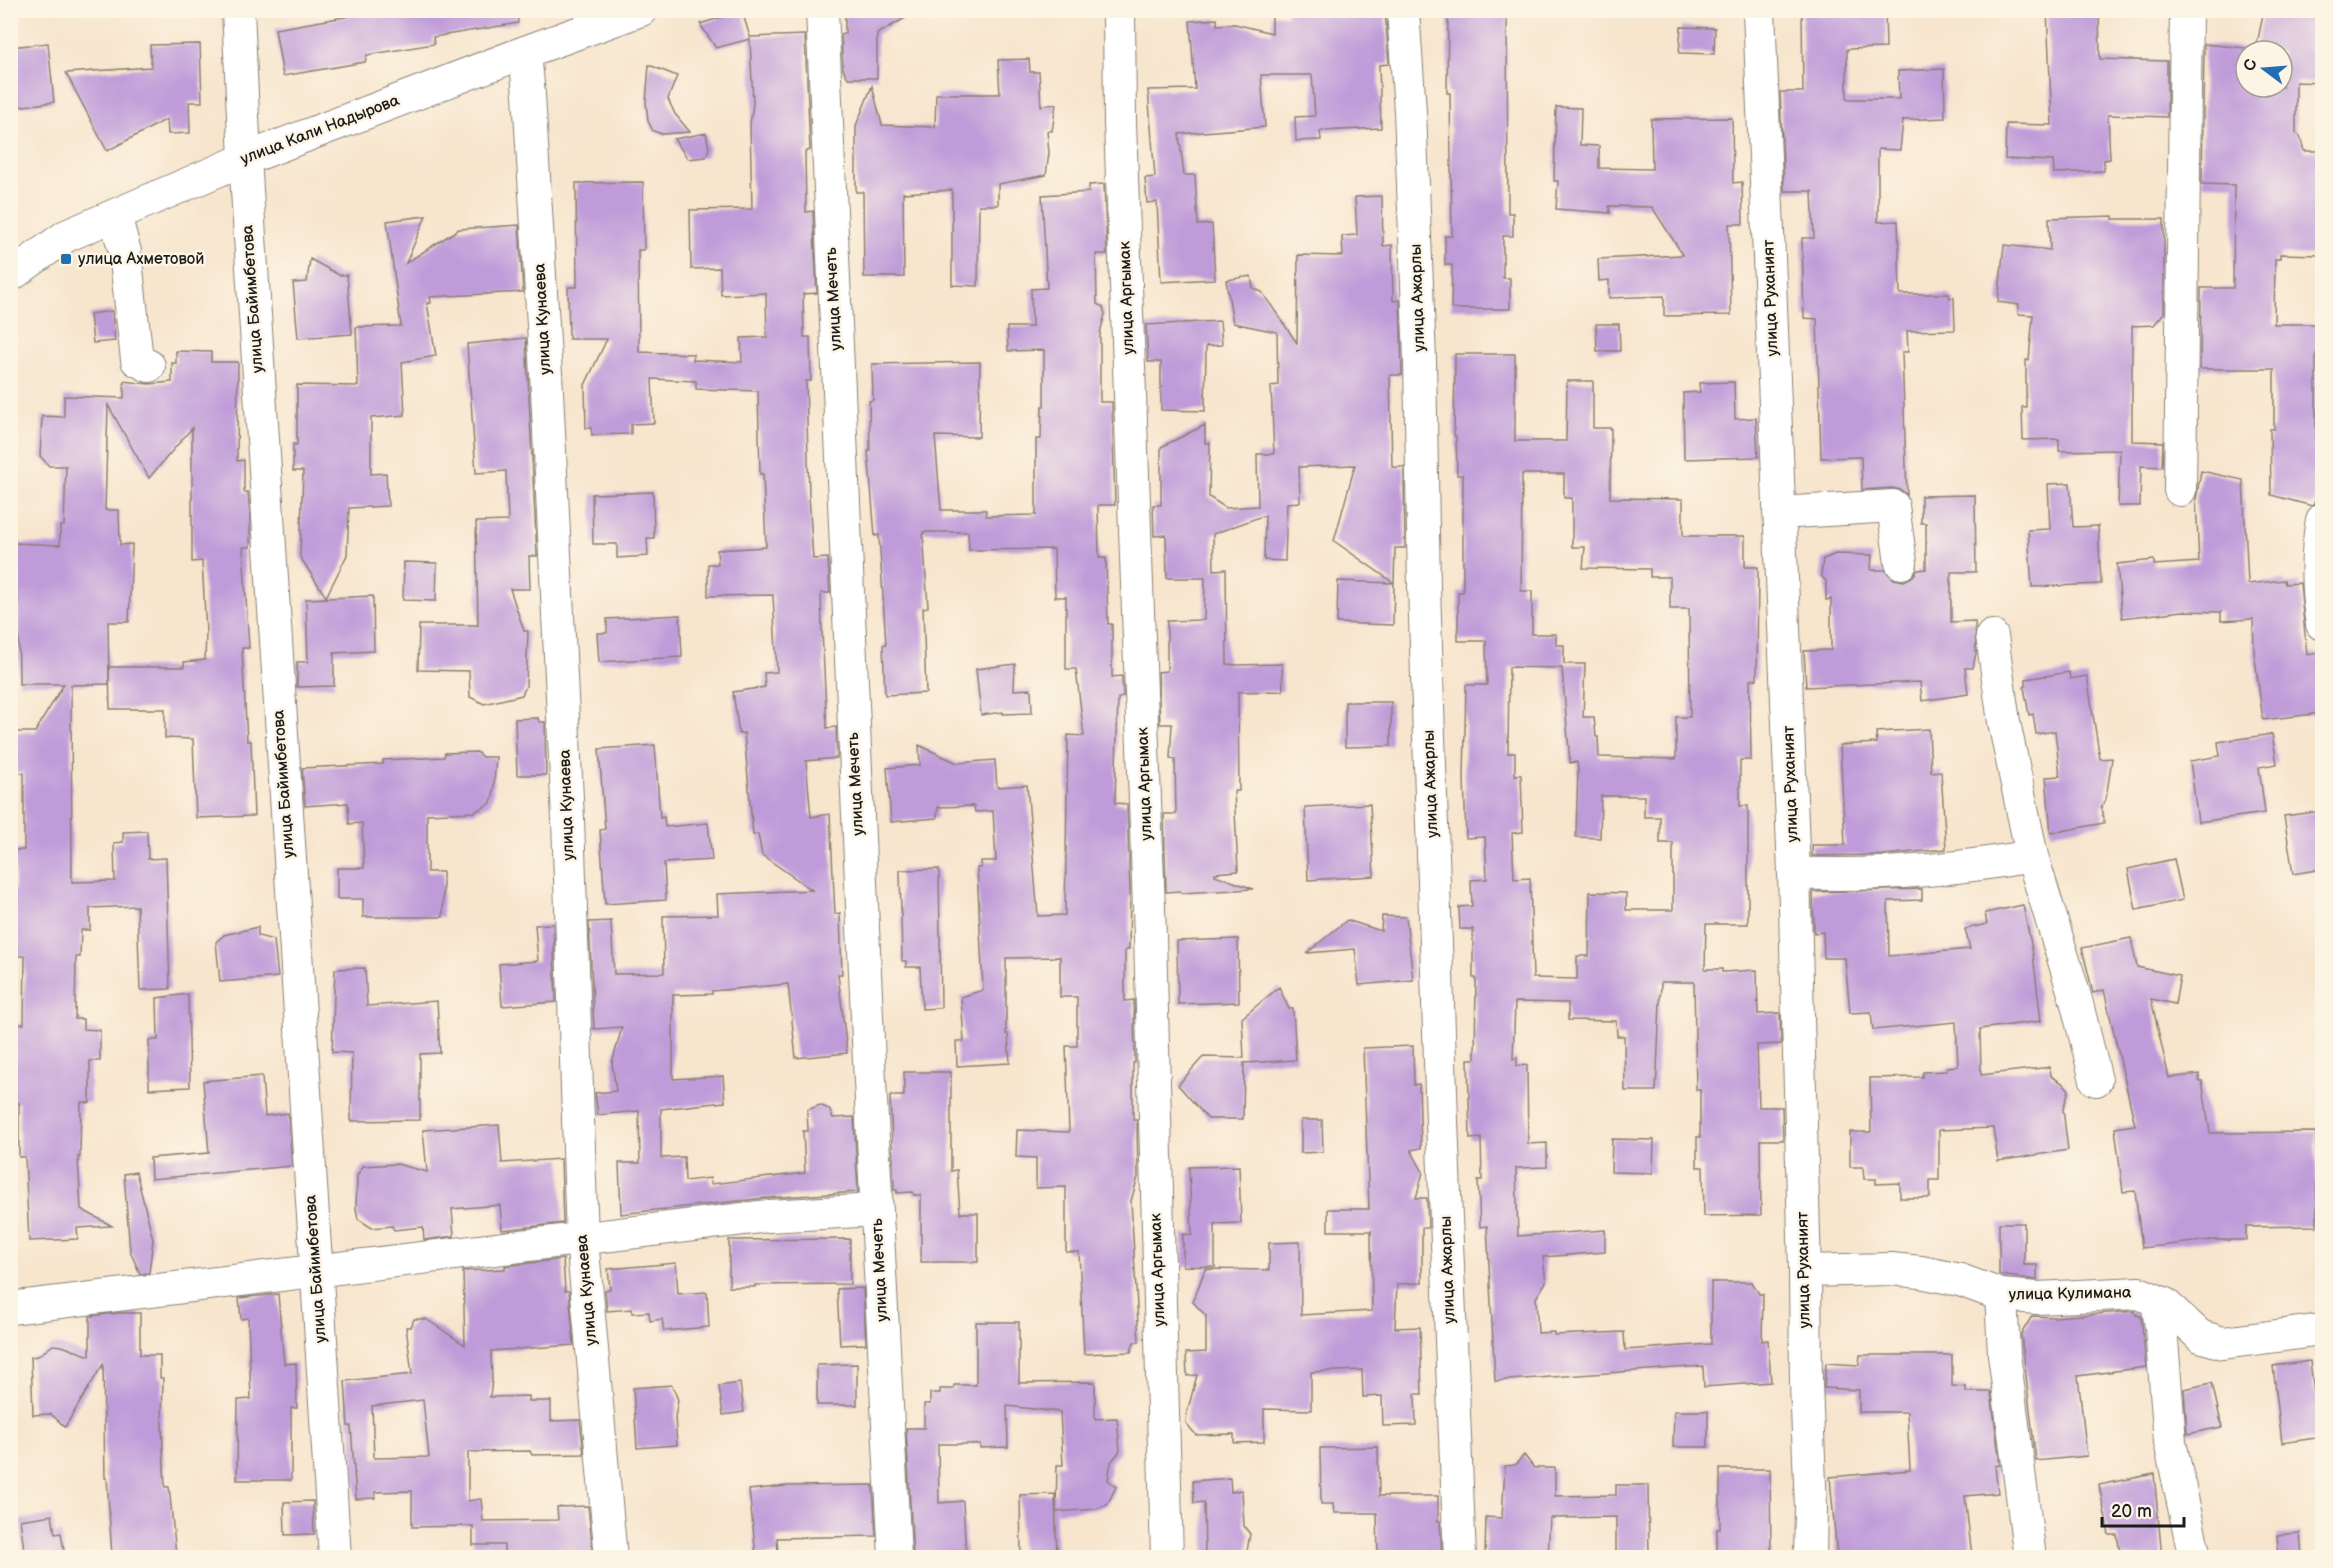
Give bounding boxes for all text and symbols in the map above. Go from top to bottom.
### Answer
north arrow [2234,39,2294,99]
text: С [2240,57,2262,73]
street label: улица Кали Надырова [238,91,403,169]
street label: улица Байимбетова [238,224,268,374]
street label: улица Руханият [1759,239,1783,357]
street label: улица Аргымак [1116,240,1138,355]
street label: улица Ажарлы [1407,244,1429,352]
street label: улица Мечеть [822,247,846,351]
place label: улица Ахметовой [78,250,204,269]
marker: улица Ахметовой [59,252,73,266]
street label: улица Кунаева [531,262,555,375]
street label: улица Байимбетова [269,709,299,859]
street label: улица Руханият [1779,725,1803,843]
street label: улица Аргымак [1134,726,1156,841]
street label: улица Ажарлы [1420,730,1442,838]
street label: улица Мечеть [844,732,868,836]
street label: улица Кунаева [556,748,578,861]
street label: улица Байимбетова [301,1194,331,1344]
street label: улица Руханият [1793,1211,1815,1329]
street label: улица Аргымак [1147,1212,1169,1327]
street label: улица Ажарлы [1437,1216,1459,1324]
street label: улица Мечеть [868,1218,892,1322]
street label: улица Кунаева [573,1233,601,1346]
street label: улица Кулимана [2008,1283,2132,1305]
scale bar [2102,1490,2184,1528]
text: 20 m [2111,1501,2152,1522]

